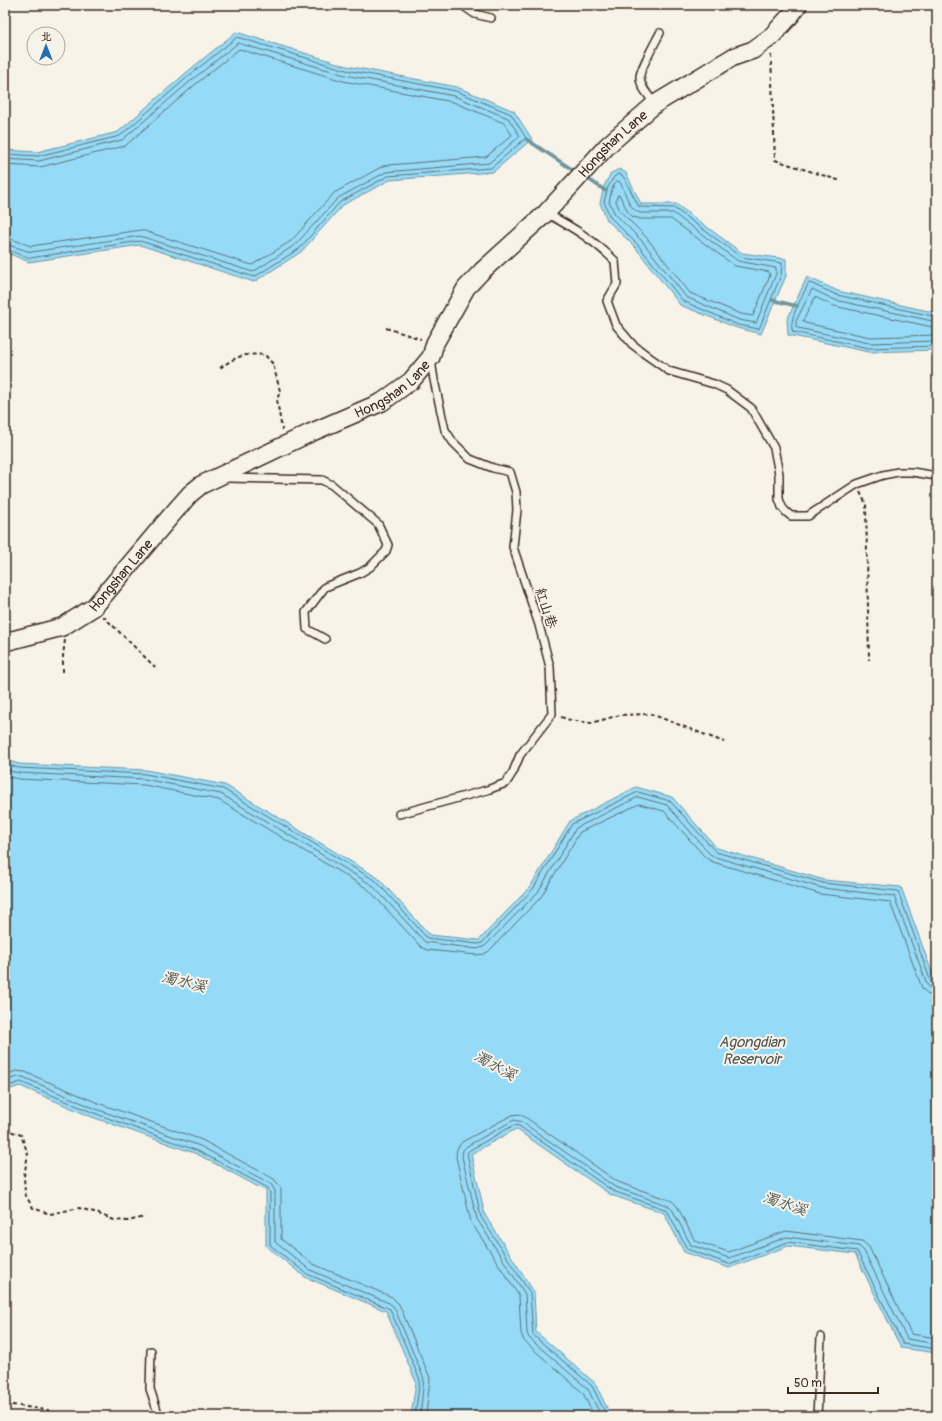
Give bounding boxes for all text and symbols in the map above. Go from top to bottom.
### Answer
north arrow [26,26,66,66]
text: 北 [41,30,52,43]
street label: Hongshan Lane [574,106,651,181]
street label: Hongshan Lane [352,356,434,421]
street label: Hongshan Lane [85,535,156,615]
street label: 紅山巷 [531,585,561,632]
water label: 濁水溪 [160,967,209,997]
water label: Agongdian Reservoir [719,1033,787,1069]
water label: 濁水溪 [471,1047,520,1086]
water label: 濁水溪 [761,1188,810,1221]
scale bar [788,1369,878,1395]
text: 50 m [794,1376,822,1391]

